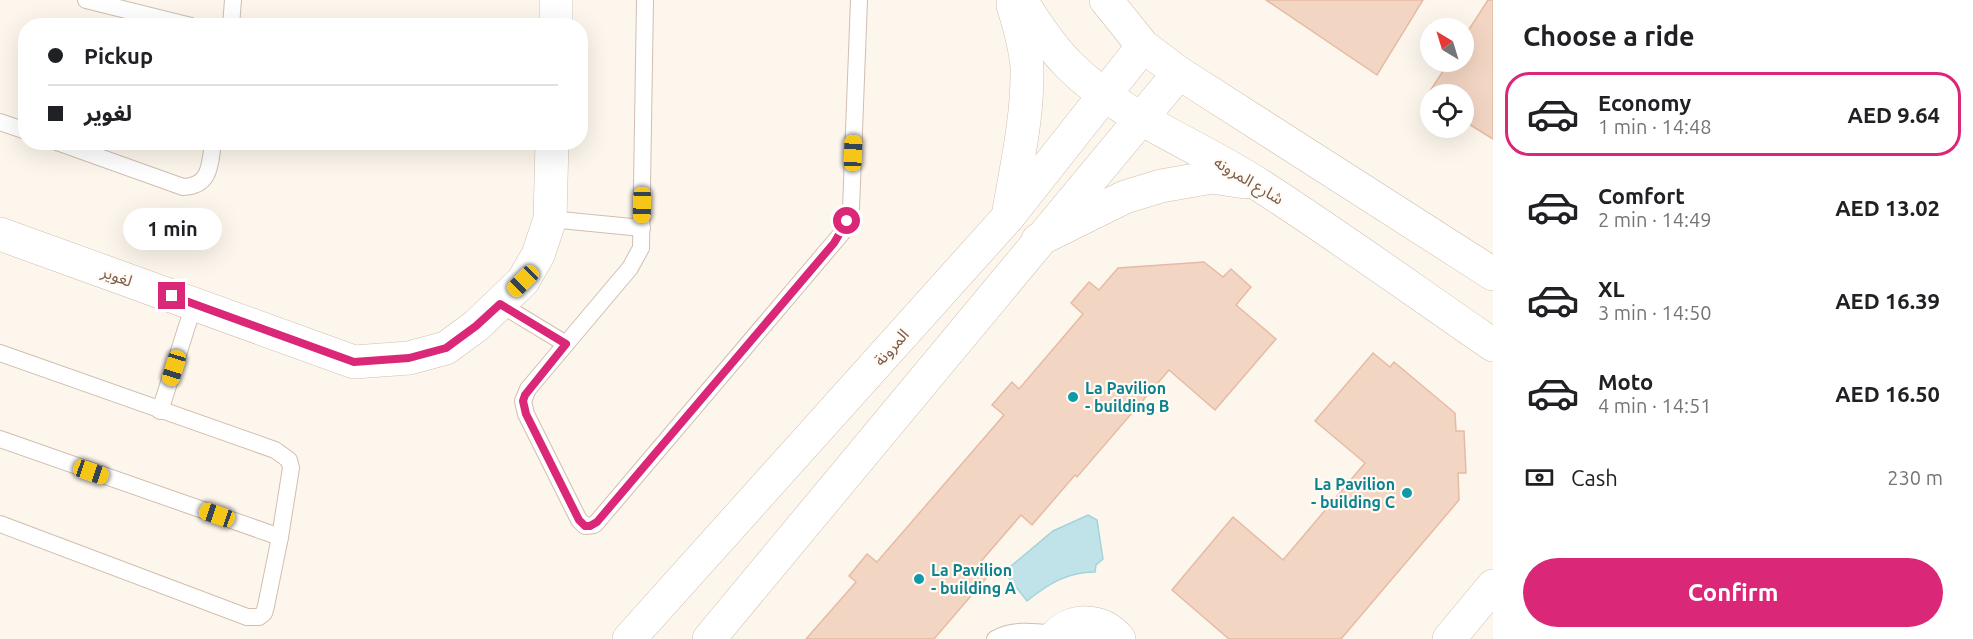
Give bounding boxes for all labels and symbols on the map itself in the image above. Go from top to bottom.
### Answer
north arrow [1420,18,1474,72]
car [843,135,863,171]
street label: شارع المرونه [1209,152,1287,211]
car [633,187,651,223]
route start [833,207,860,234]
callout: 1 min [122,209,222,251]
street label: لغوير [98,262,135,291]
car [504,262,542,300]
route end [158,282,185,309]
street label: المرونة [870,325,913,370]
car [160,348,188,388]
place label: La Pavilion - building B [1085,379,1169,415]
marker: La Pavilion - building B [1066,390,1080,404]
car [71,458,111,486]
place label: La Pavilion - building C [1311,475,1395,511]
marker: La Pavilion - building C [1400,486,1414,500]
car [197,501,237,529]
place label: La Pavilion - building A [931,561,1017,597]
marker: La Pavilion - building A [912,572,926,586]

